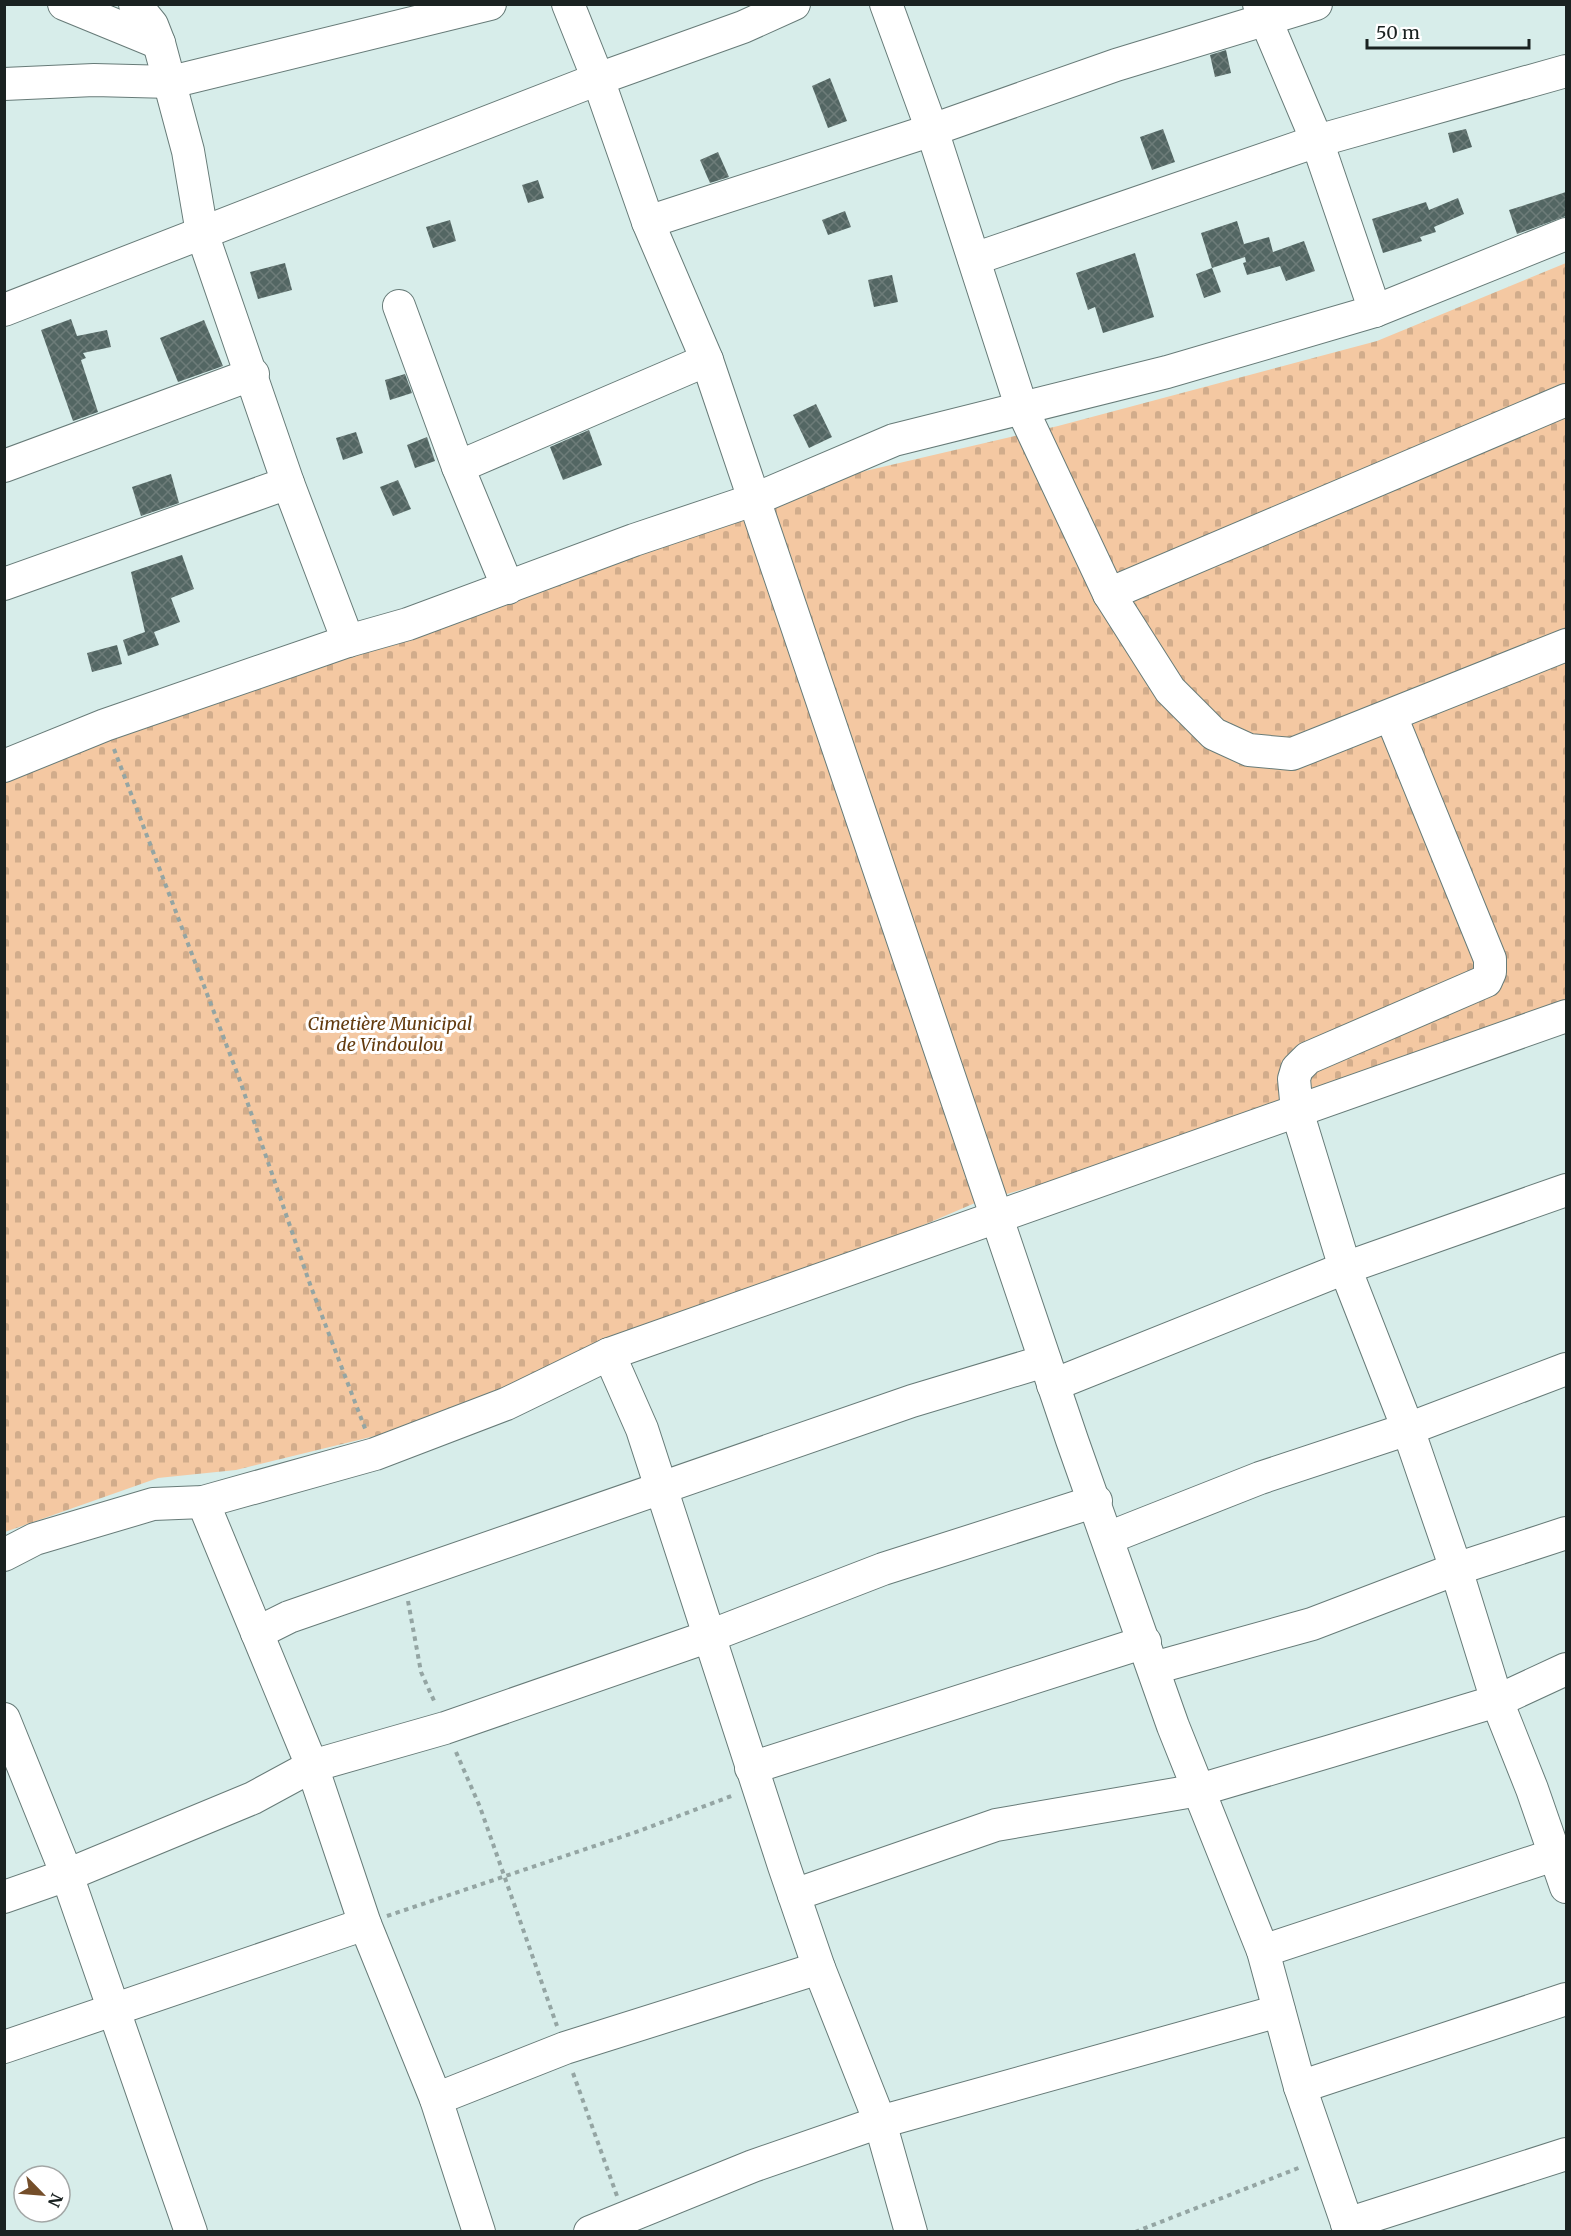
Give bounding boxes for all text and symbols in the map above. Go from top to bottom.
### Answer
scale bar [1367,12,1529,50]
text: 50 m [1376,21,1420,44]
park label: Cimetière Municipal de Vindoulou [308,1012,472,1056]
north arrow [12,2164,72,2224]
text: N [44,2190,67,2211]

